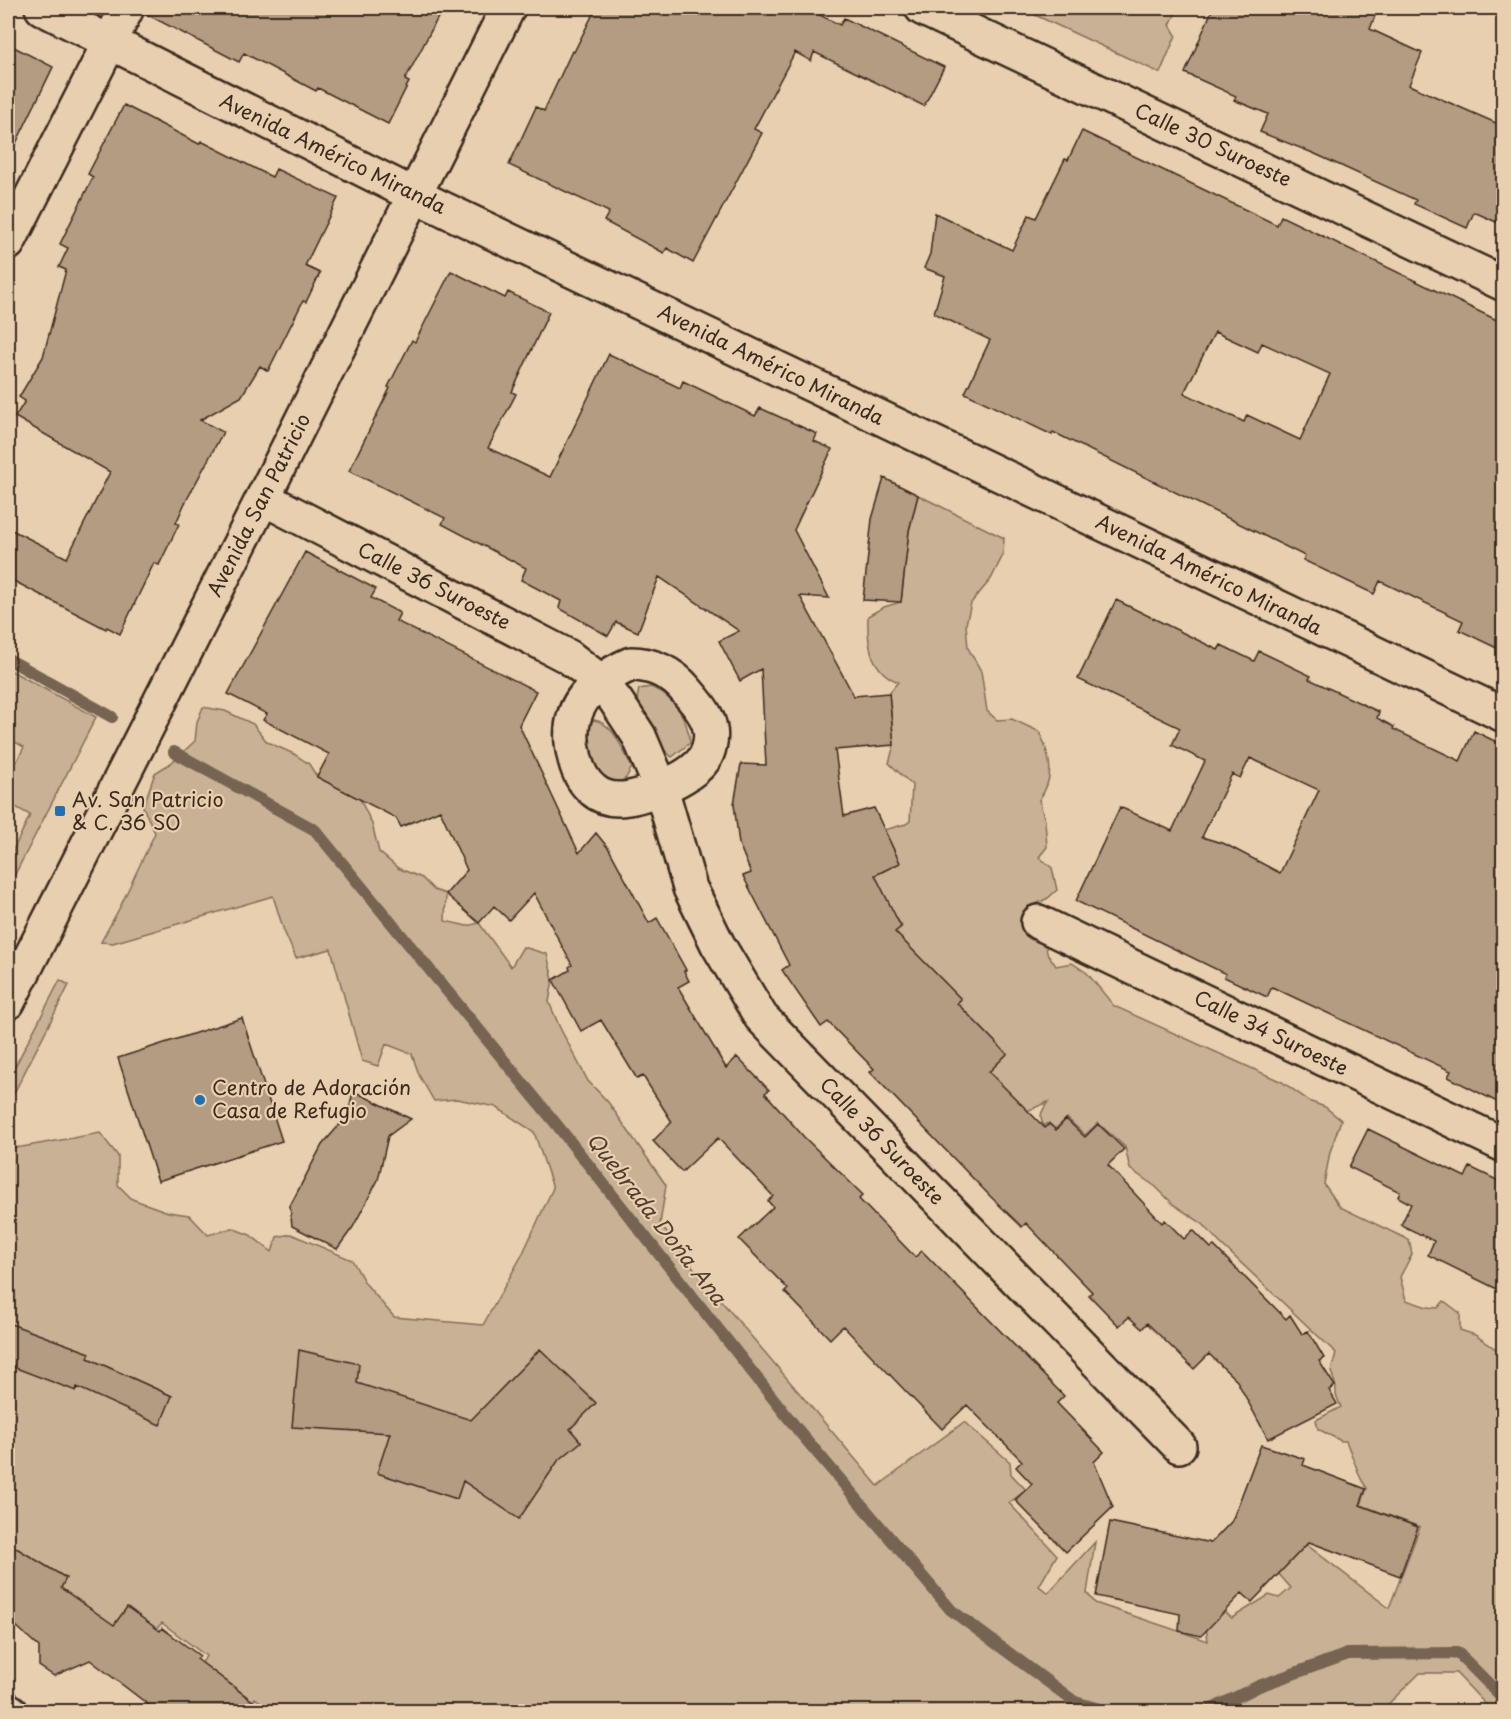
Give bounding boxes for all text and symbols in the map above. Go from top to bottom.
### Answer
street label: Avenida Américo Miranda [215,85,452,221]
street label: Calle 30 Suroeste [1130,95,1297,194]
street label: Avenida Américo Miranda [653,296,890,432]
street label: Avenida San Patricio [199,408,317,601]
street label: Avenida Américo Miranda [1091,506,1328,642]
street label: Calle 36 Suroeste [353,534,516,637]
place label: Av. San Patricio & C. 36 SO [72,784,224,837]
marker: Av. San Patricio & C. 36 SO [53,804,67,818]
street label: Calle 34 Suroeste [1189,982,1354,1082]
street label: Calle 36 Suroeste [814,1069,952,1211]
place label: Centro de Adoración Casa de Refugio [212,1072,411,1125]
marker: Centro de Adoración Casa de Refugio [193,1093,207,1107]
water label: Quebrada Doña Ana [580,1125,736,1312]

